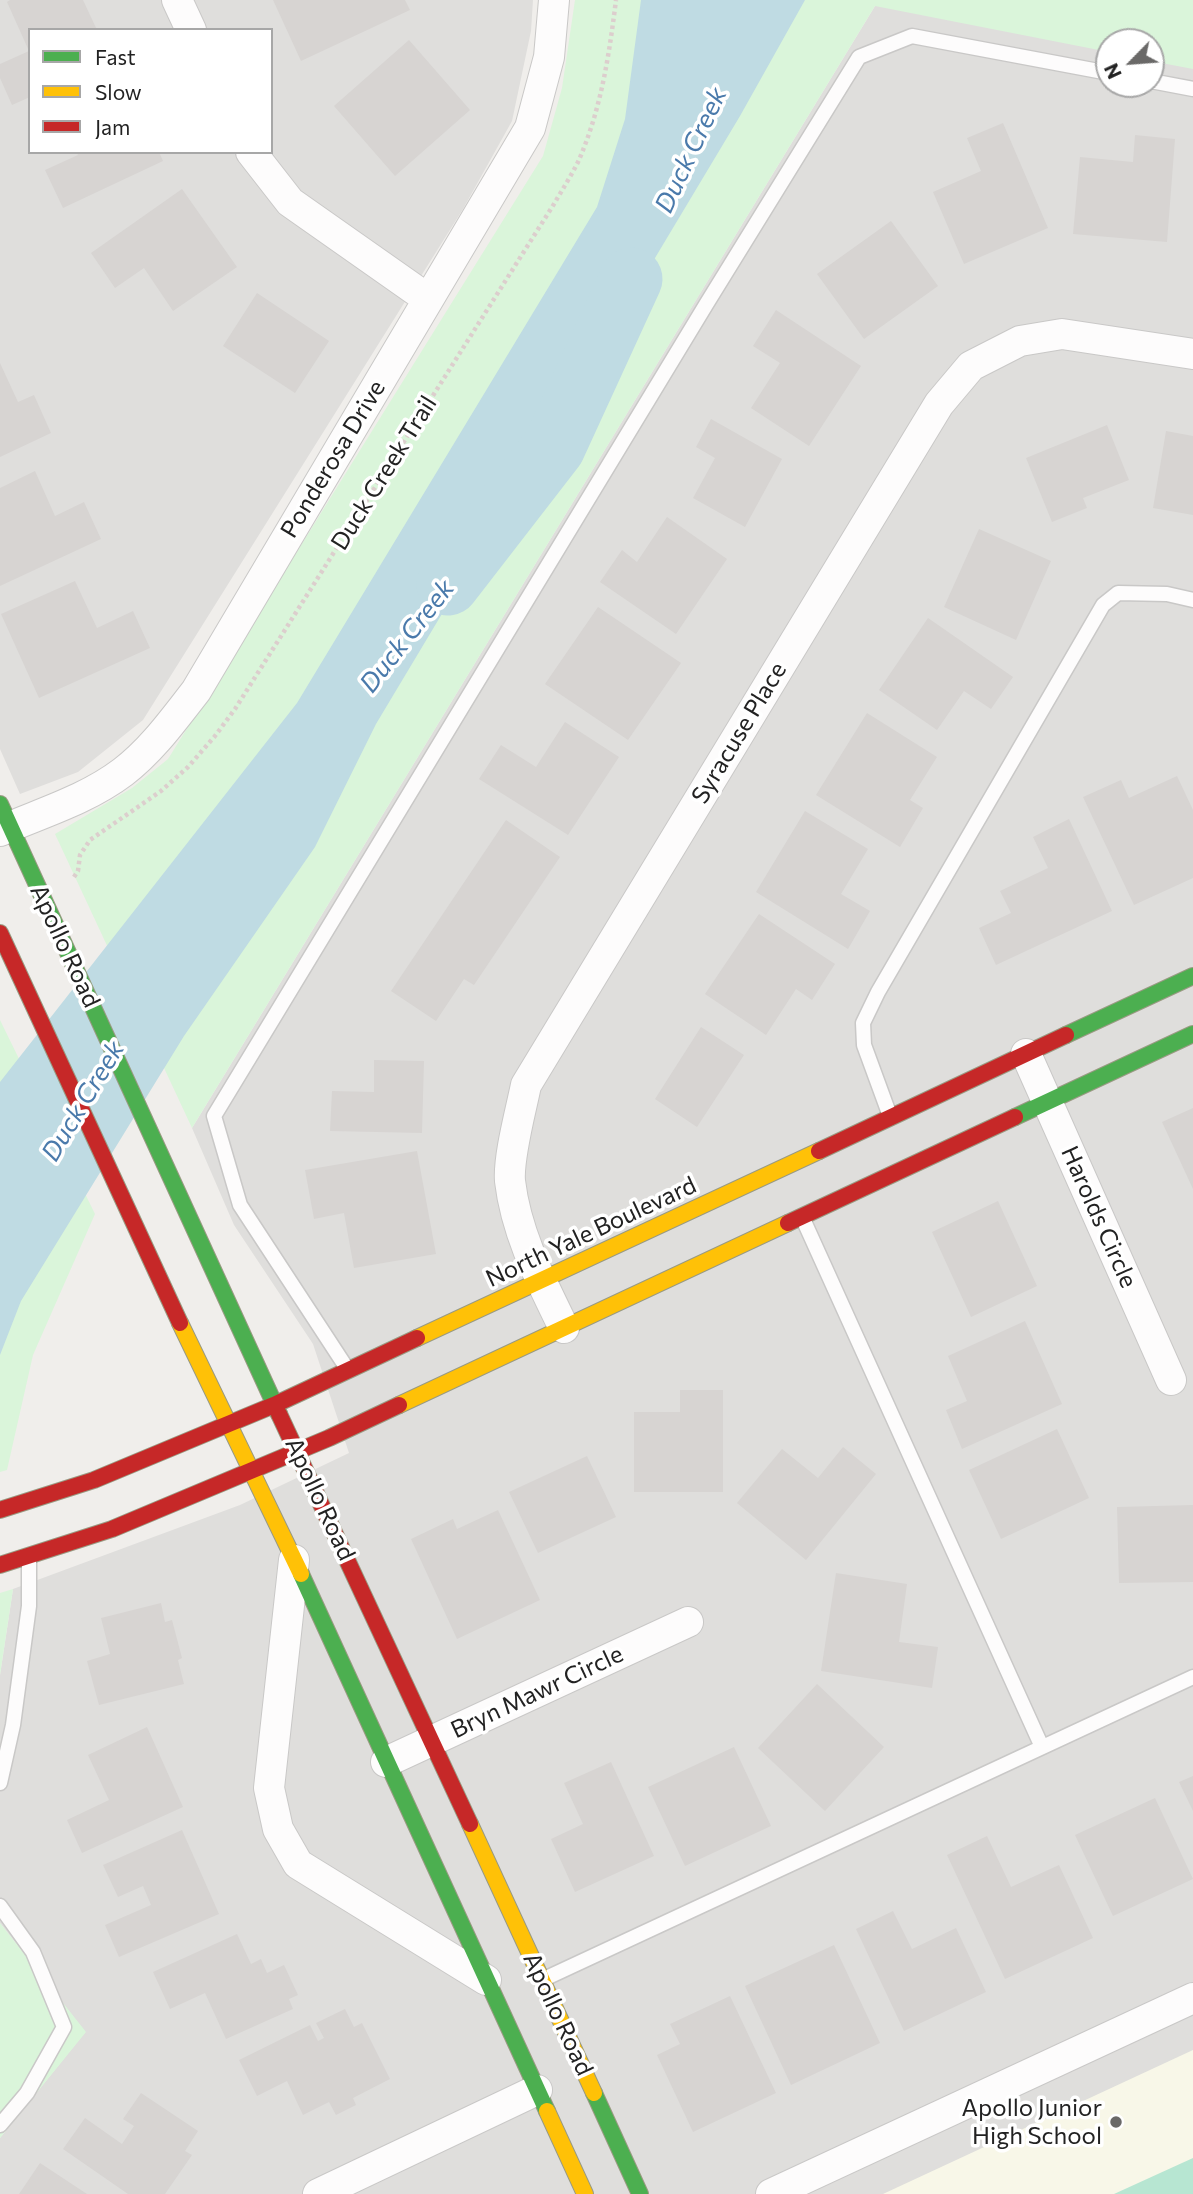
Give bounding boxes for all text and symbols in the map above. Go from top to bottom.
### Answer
legend [28,28,273,154]
north arrow [1095,28,1165,98]
text: Fast [95,44,136,69]
text: N [1099,60,1126,83]
text: Slow [95,79,142,104]
water label: Duck Creek [648,82,734,218]
text: Jam [95,114,130,139]
street label: Ponderosa Drive [275,375,391,543]
street label: Duck Creek Trail [325,390,443,556]
water label: Duck Creek [353,573,461,699]
street label: Syracuse Place [686,657,792,809]
street label: Apollo Road [24,880,106,1012]
water label: Duck Creek [35,1035,131,1167]
street label: Harolds Circle [1055,1142,1143,1292]
street label: North Yale Boulevard [481,1171,701,1293]
street label: Apollo Road [279,1433,361,1565]
street label: Bryn Mawr Circle [446,1640,628,1744]
street label: Apollo Road [517,1948,599,2080]
place label: Apollo Junior High School [962,2094,1102,2150]
marker: Apollo Junior High School [1108,2114,1124,2130]

